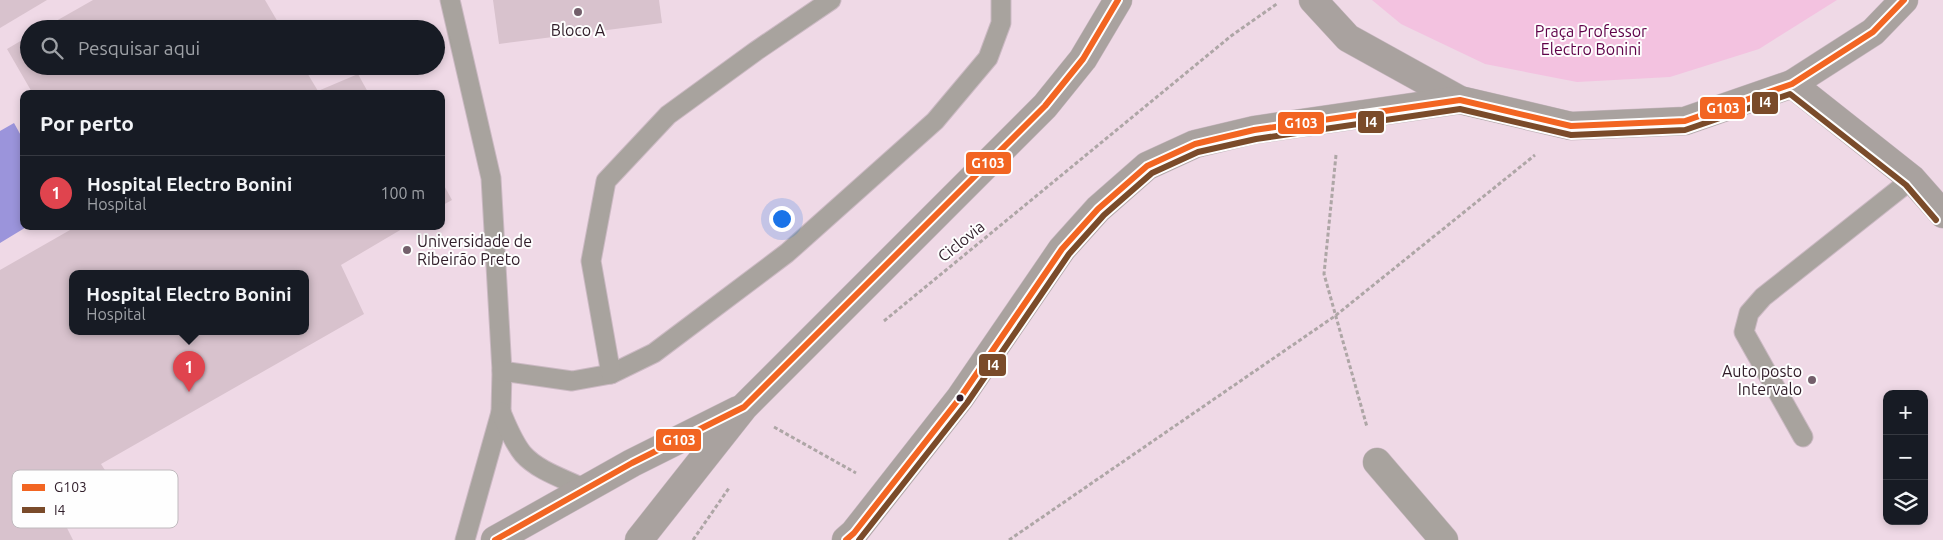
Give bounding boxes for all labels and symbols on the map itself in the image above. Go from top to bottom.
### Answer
marker: Bloco A [572,6,584,18]
place label: Bloco A [551,21,606,39]
park label: Praça Professor Electro Bonini [1535,22,1647,58]
line badge: I4 [1751,91,1779,115]
text: I4 [1759,94,1771,110]
line badge: G103 [1699,96,1746,120]
text: G103 [1706,100,1740,116]
line badge: I4 [1357,110,1385,134]
line badge: G103 [1277,111,1325,135]
text: I4 [1365,114,1377,130]
text: G103 [1284,115,1318,131]
line badge: G103 [965,151,1012,175]
text: G103 [971,155,1005,171]
your location [769,206,795,232]
street label: Ciclovia [934,217,988,265]
place label: Universidade de Ribeirão Preto [417,232,532,268]
marker: Universidade de Ribeirão Preto [401,244,413,256]
pin: 1 [173,351,205,392]
line badge: I4 [978,353,1007,377]
text: I4 [987,357,999,373]
place label: Auto posto Intervalo [1722,362,1802,398]
marker: Auto posto Intervalo [1806,374,1818,386]
unlabelled marker [955,393,965,403]
line badge: G103 [655,428,702,452]
text: G103 [662,432,696,448]
legend [12,470,178,528]
text: G103 [54,479,87,495]
text: I4 [54,502,66,518]

